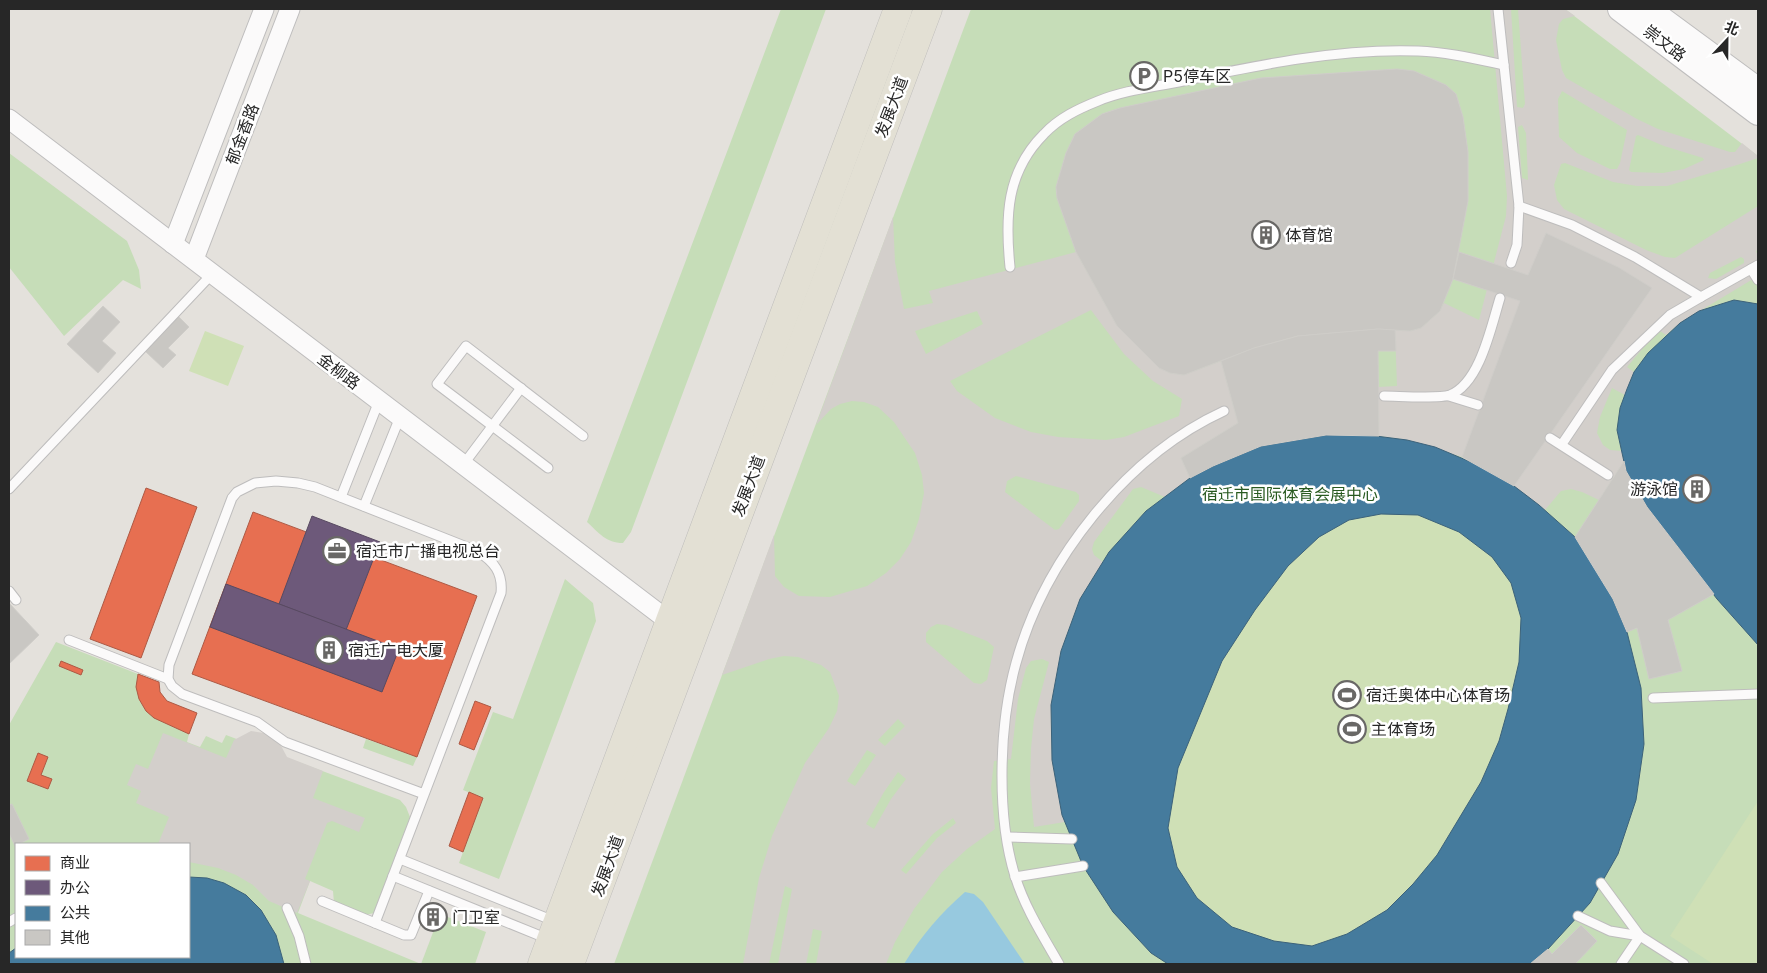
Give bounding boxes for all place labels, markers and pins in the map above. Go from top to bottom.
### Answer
parking icon: P5停车区 [1129,61,1159,91]
place label: P5停车区 [1163,66,1231,86]
building icon: 体育馆 [1251,220,1281,250]
place label: 体育馆 [1285,225,1333,245]
building icon: 游泳馆 [1682,474,1712,504]
place label: 游泳馆 [1630,479,1678,499]
office icon: 宿迁市广播电视总台 [322,536,352,566]
place label: 宿迁市广播电视总台 [356,541,500,561]
building icon: 宿迁广电大厦 [314,635,344,665]
place label: 宿迁广电大厦 [348,640,444,660]
sports icon: 宿迁奥体中心体育场 [1332,680,1362,710]
place label: 宿迁奥体中心体育场 [1366,685,1510,705]
sports icon: 主体育场 [1337,714,1367,744]
place label: 主体育场 [1371,719,1435,739]
building icon: 门卫室 [418,902,448,932]
place label: 门卫室 [452,907,500,927]

